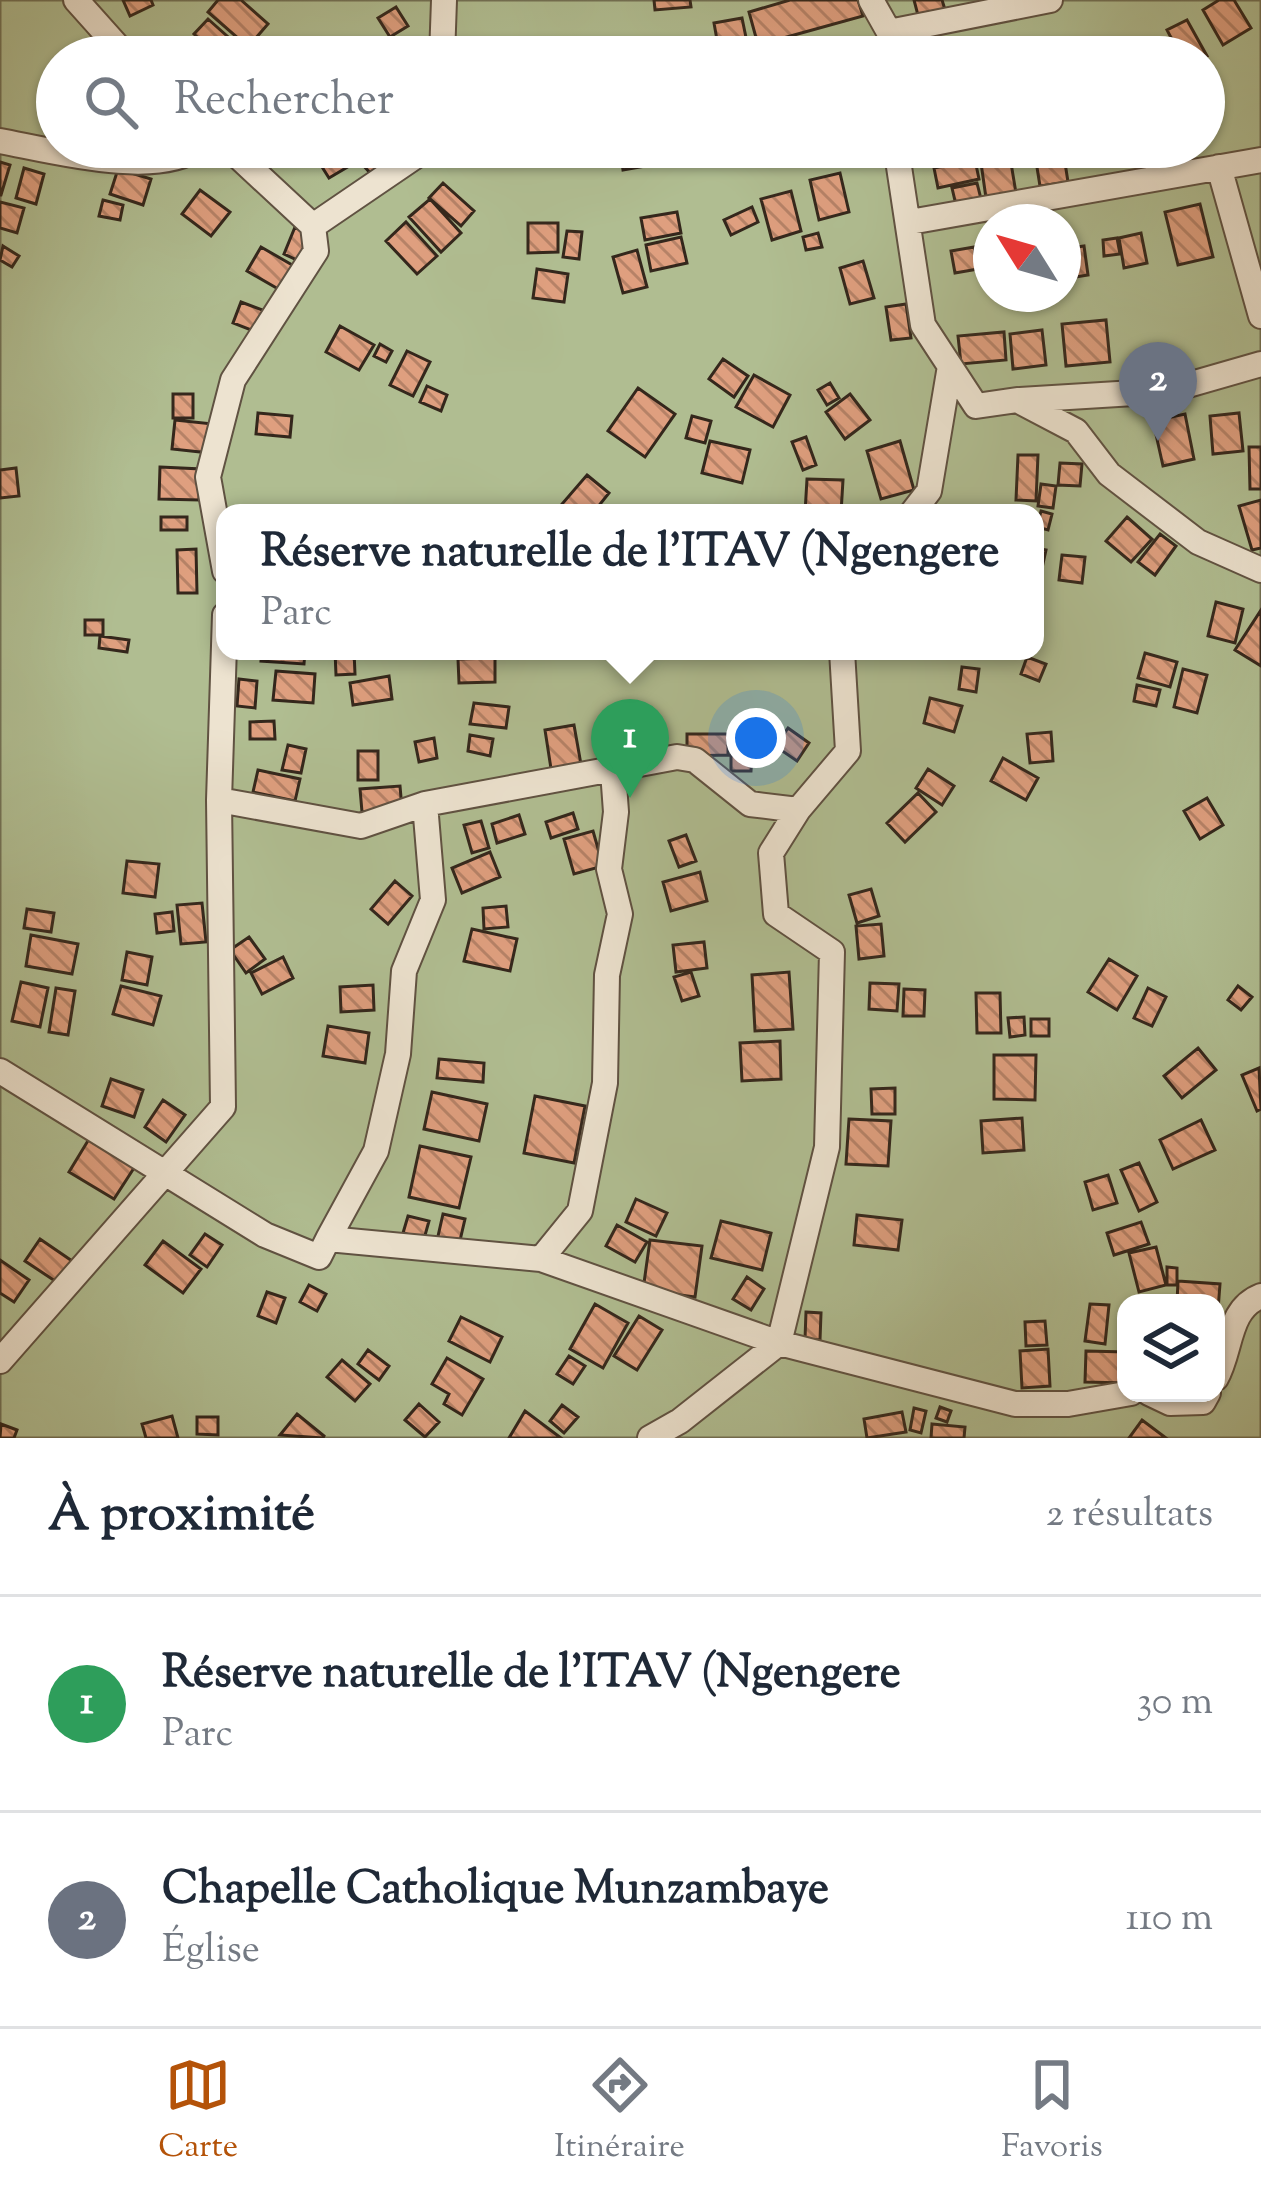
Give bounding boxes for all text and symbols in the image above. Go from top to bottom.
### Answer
search box [36,36,1225,168]
icon: search [78,69,144,135]
text: Rechercher [174,70,394,135]
north arrow [973,204,1081,312]
pin: 2 [1119,342,1197,441]
popup [216,504,1044,660]
text: Réserve naturelle de l'ITAV (Ngengere [261,522,999,587]
text: Parc [261,587,332,643]
pin: 1 [591,699,669,798]
your location [726,708,786,768]
map controls [1117,1294,1225,1402]
button: layers [1117,1294,1225,1402]
text: À proximité [48,1480,315,1553]
text: 2 résultats [1046,1488,1213,1544]
text: Réserve naturelle de l'ITAV (Ngengere [162,1643,901,1708]
text: 1 [80,1676,94,1732]
text: 30 m [1136,1676,1213,1732]
text: Parc [162,1708,233,1764]
text: Chapelle Catholique Munzambaye [162,1859,829,1924]
text: 2 [78,1892,96,1948]
text: 110 m [1126,1892,1213,1948]
text: Église [162,1924,260,1980]
tab: Carte [158,2052,238,2172]
tab: Itinéraire [554,2052,685,2172]
tab: Favoris [1001,2052,1103,2172]

